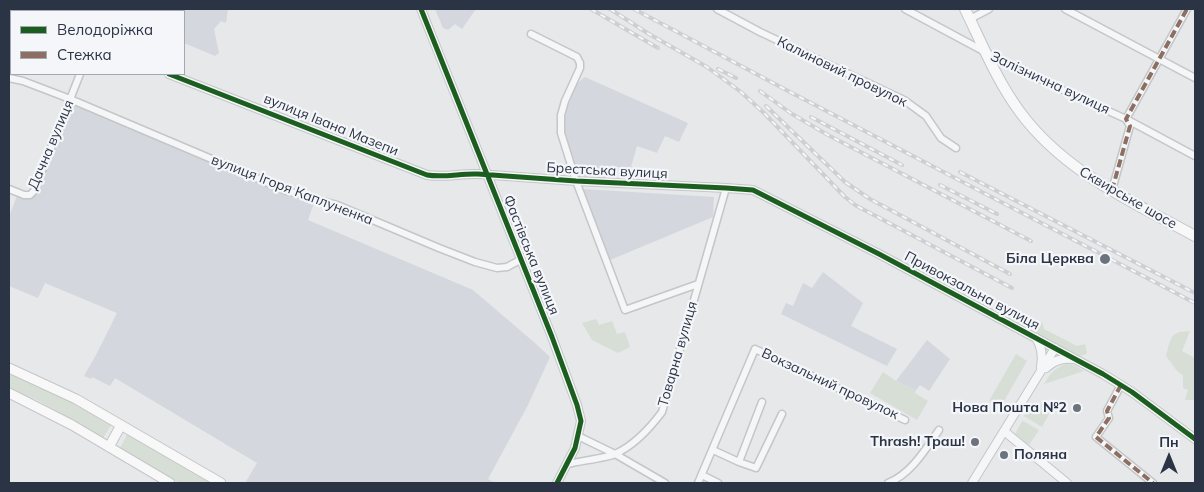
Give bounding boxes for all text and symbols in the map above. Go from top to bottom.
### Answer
legend [10,10,185,75]
text: Велодоріжка [57,20,153,39]
street label: Калиновий провулок [774,33,910,111]
text: Стежка [57,45,112,64]
street label: Залізнична вулиця [988,48,1112,118]
street label: вулиця Івана Мазепи [261,90,401,160]
street label: Дачна вулиця [25,98,77,192]
street label: вулиця Ігоря Каплуненка [209,151,375,229]
street label: Брестська вулиця [546,159,668,183]
street label: Сквирське шосе [1076,163,1180,233]
street label: Фастівська вулиця [499,193,563,317]
street label: Привокзальна вулиця [901,248,1043,334]
place label: Біла Церква [1006,251,1094,267]
marker: Біла Церква [1098,252,1112,266]
street label: Товарна вулиця [655,299,701,409]
street label: Вокзальний провулок [759,345,901,423]
place label: Нова Пошта №2 [952,400,1067,416]
marker: Нова Пошта №2 [1071,402,1083,414]
north arrow [1144,432,1194,482]
text: Пн [1159,433,1179,451]
place label: Thrash! Траш! [870,434,965,450]
marker: Thrash! Траш! [969,436,981,448]
place label: Поляна [1014,447,1067,463]
marker: Поляна [998,449,1010,461]

